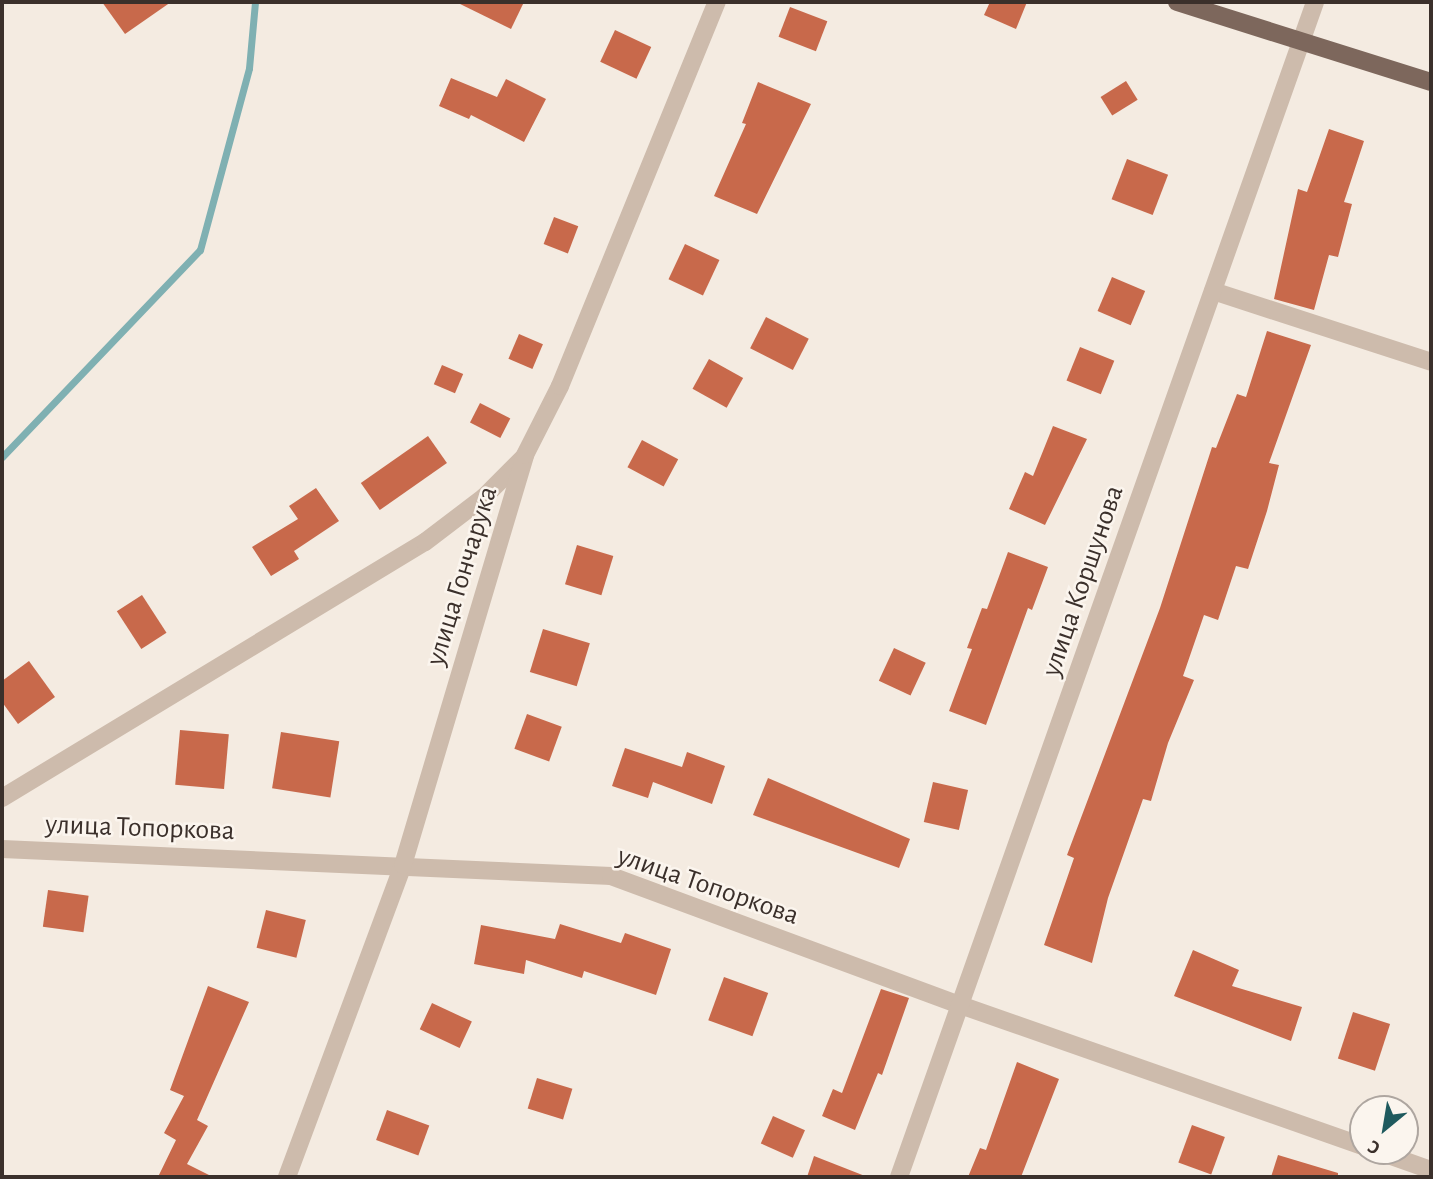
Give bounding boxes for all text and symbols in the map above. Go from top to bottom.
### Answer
street label: улица Коршунова [1035,481,1131,681]
street label: улица Гончарука [419,482,505,670]
street label: улица Топоркова [45,808,235,848]
street label: улица Топоркова [613,839,803,933]
north arrow [1349,1095,1419,1165]
text: С [1365,1136,1384,1158]

